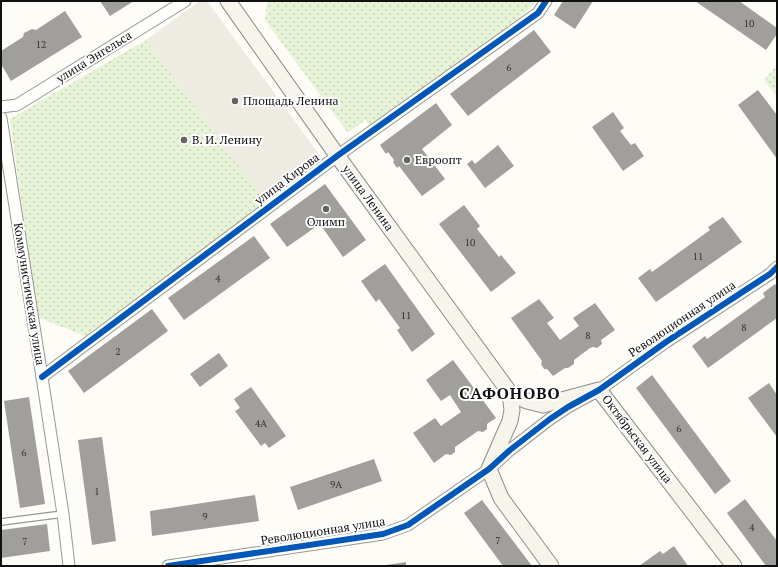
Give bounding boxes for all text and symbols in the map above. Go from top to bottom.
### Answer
house number: 10 [744,17,754,30]
street label: улица Энгельса [52,27,134,86]
house number: 12 [36,38,46,51]
house number: 6 [506,61,512,74]
place label: Площадь Ленина [243,93,339,108]
marker: Площадь Ленина [230,96,240,106]
place label: В. И. Ленину [192,132,263,147]
marker: В. И. Ленину [179,135,189,145]
street label: улица Кирова [251,149,322,208]
place label: Евроопт [415,152,462,167]
marker: Евроопт [402,155,412,165]
street label: улица Ленина [339,161,397,234]
marker: Олимп [321,204,331,214]
place label: Олимп [307,214,345,229]
street label: Коммунистическая улица [11,222,48,366]
house number: 10 [465,236,475,249]
house number: 11 [693,250,703,263]
house number: 4 [215,272,221,285]
street label: Революционная улица [625,277,738,360]
house number: 11 [401,309,411,322]
house number: 8 [741,321,747,334]
house number: 8 [585,329,591,342]
house number: 2 [115,345,121,358]
district label: САФОНОВО [459,382,561,404]
street label: Октябрьская улица [599,391,676,486]
house number: 4А [255,417,267,430]
house number: 6 [676,422,682,435]
house number: 6 [21,446,27,459]
house number: 9А [330,478,342,491]
house number: 1 [94,485,100,498]
house number: 9 [202,510,208,523]
street label: Революционная улица [260,513,386,548]
house number: 4 [749,521,755,534]
house number: 7 [495,534,501,547]
house number: 7 [22,535,28,548]

